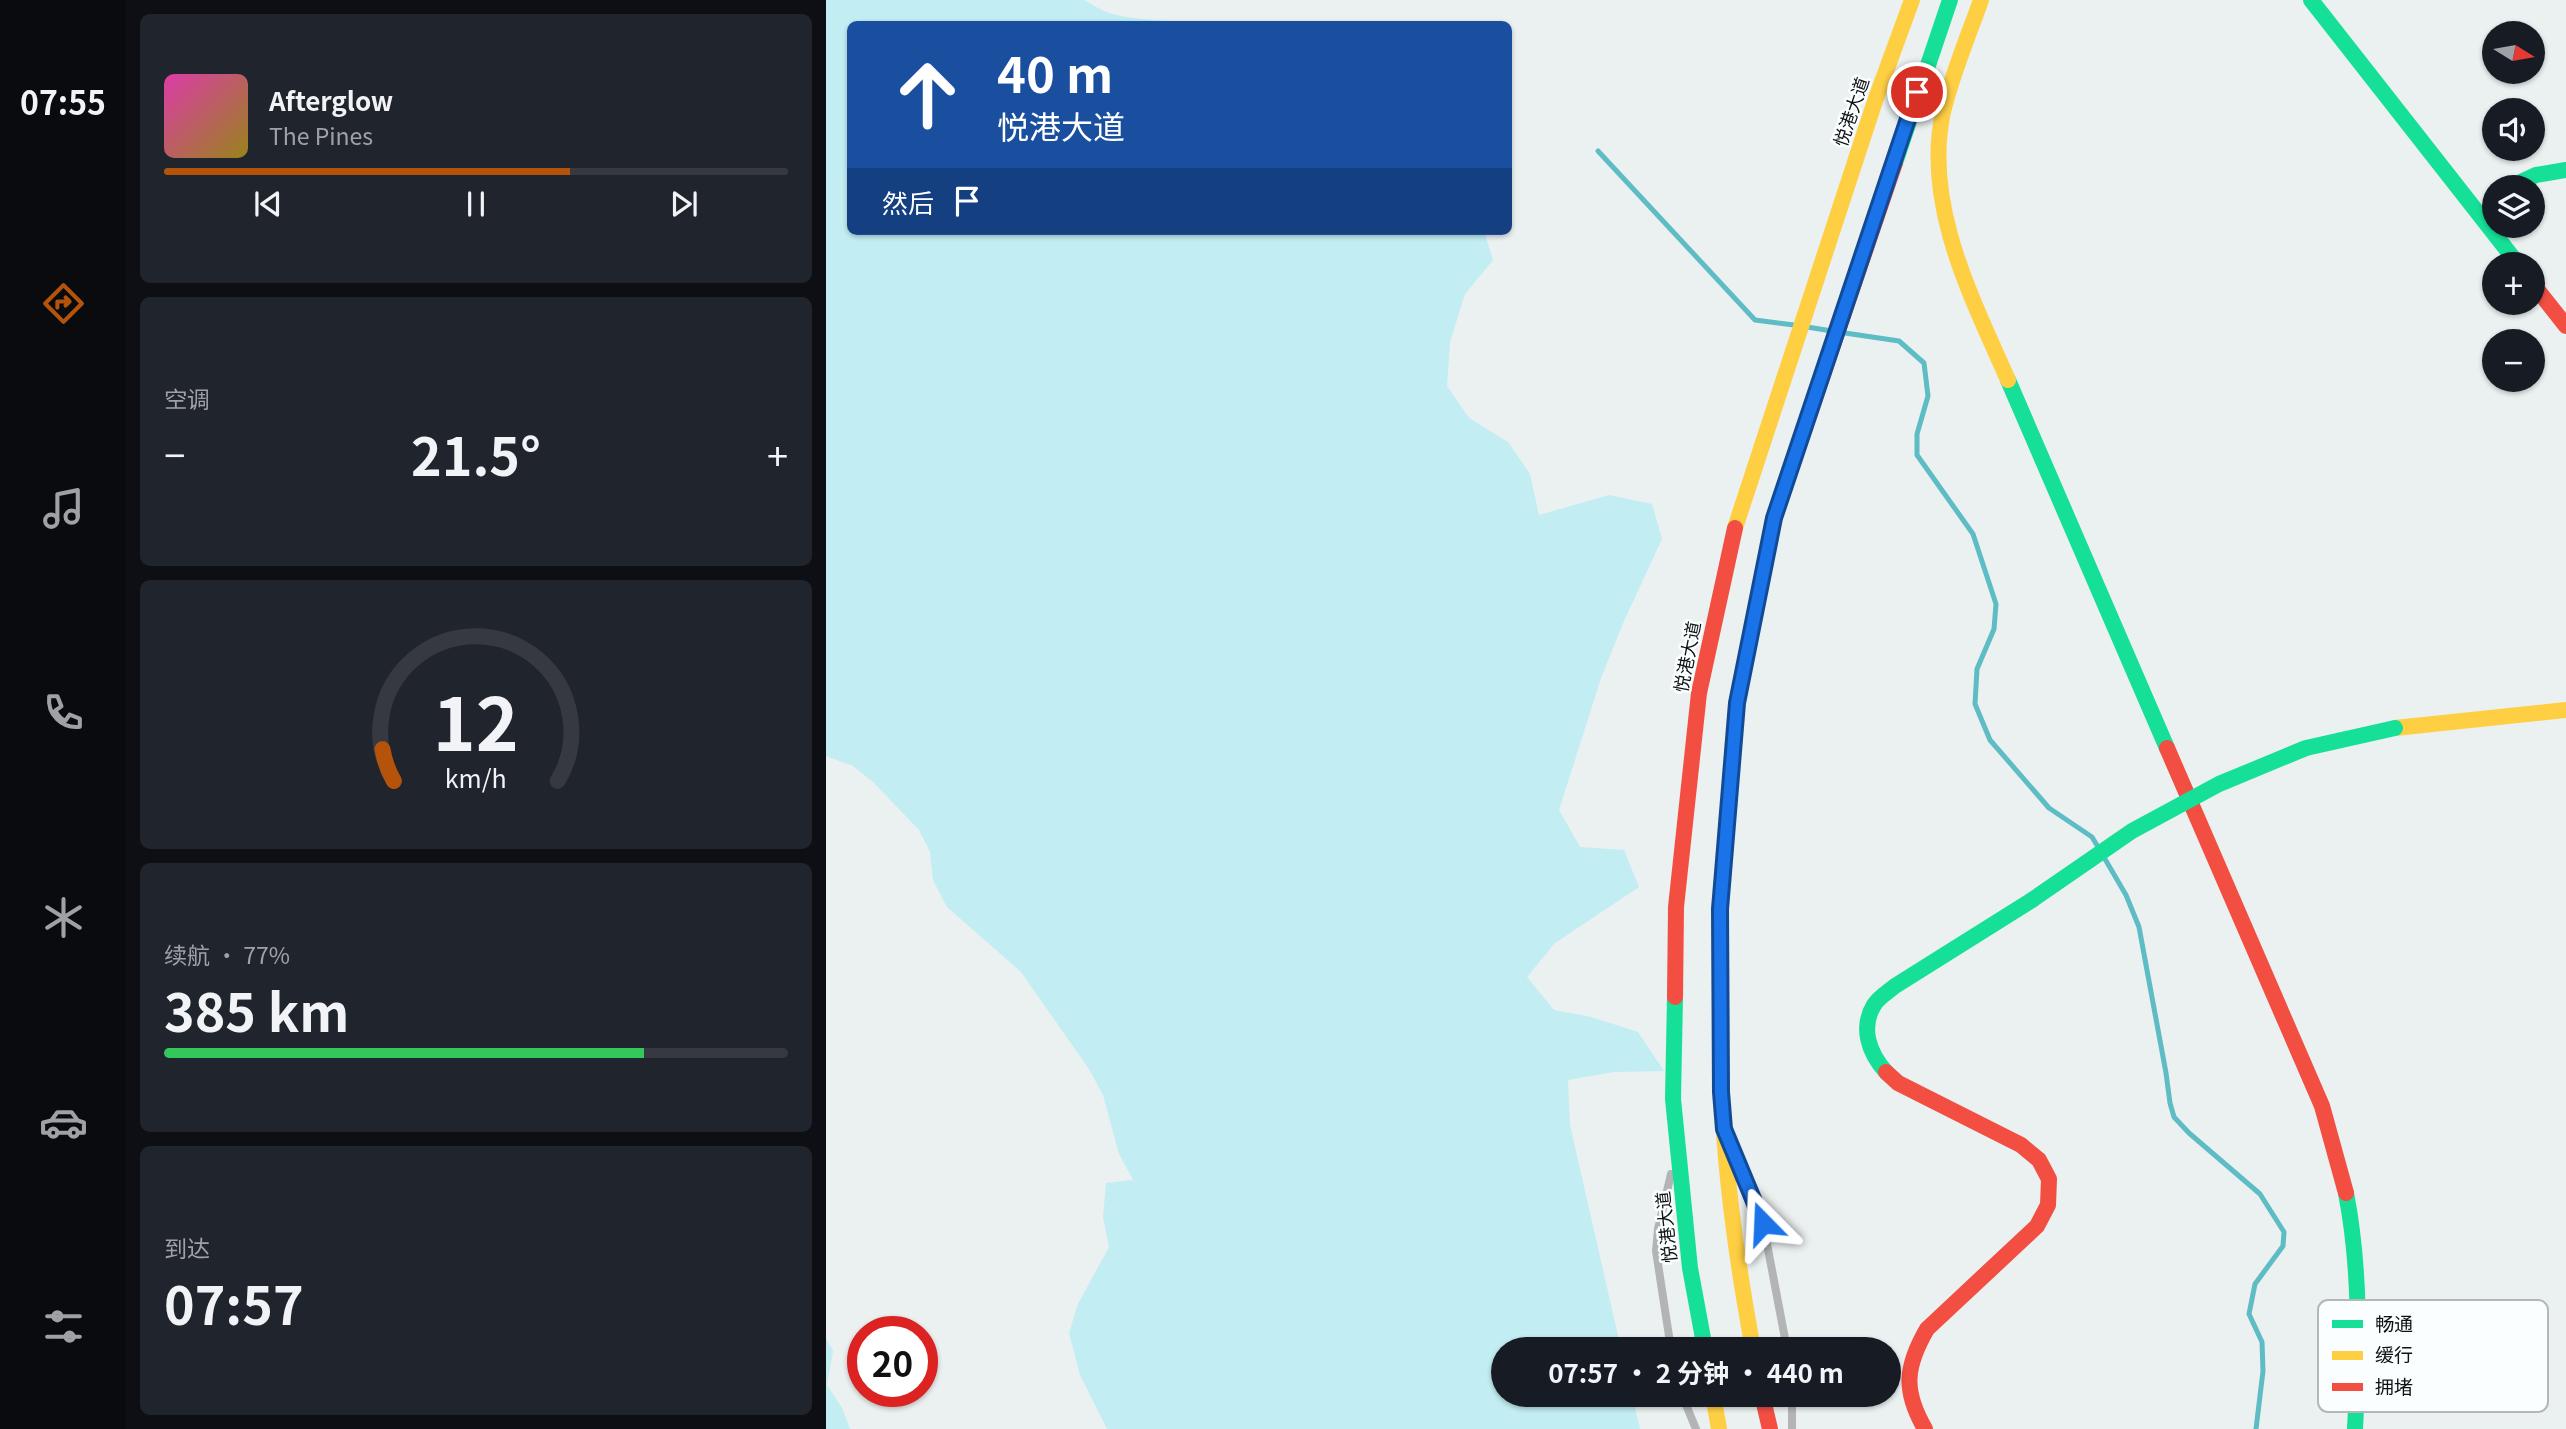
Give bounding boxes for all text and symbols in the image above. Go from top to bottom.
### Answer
north arrow [2482,21,2544,84]
map controls [2482,21,2545,392]
text: 40 m [997,36,1113,107]
icon: ahead [882,49,973,140]
pin [1887,62,1947,122]
street label: 悦港大道 [1826,73,1874,150]
icon: arrive [1898,73,1936,111]
text: 07:55 [20,78,106,124]
text: Afterglow [269,81,393,118]
button: sound [2482,98,2545,161]
text: 悦港大道 [997,102,1125,148]
text: The Pines [269,118,373,152]
button: layers [2482,175,2545,238]
icon: arrive [948,182,986,220]
text: 然后 [882,183,934,220]
icon: previous [249,185,287,223]
icon: pause [457,185,495,223]
icon: next [665,185,703,223]
button: + [2482,252,2545,315]
icon: directions [39,279,88,328]
button: − [2482,329,2545,392]
text: 空调 [164,381,210,415]
text: 21.5° [411,416,541,491]
text: − [164,426,185,481]
text: + [767,426,788,481]
icon: music [39,484,88,533]
street label: 悦港大道 [1666,619,1706,694]
text: 12 [433,667,519,772]
icon: phone [39,688,88,737]
text: km/h [445,758,507,794]
icon: climate [39,893,88,942]
text: 续航 · 77% [164,937,290,971]
text: 385 km [164,972,349,1047]
icon: car [39,1098,88,1147]
position arrow [1726,1186,1800,1260]
street label: 悦港大道 [1648,1190,1682,1264]
text: 到达 [164,1230,210,1264]
text: 07:57 [164,1265,304,1340]
legend [2318,1300,2548,1412]
icon: filters [39,1302,88,1351]
text: 畅通 [2375,1309,2413,1336]
speed limit sign: 20 [847,1316,938,1407]
text: 缓行 [2375,1340,2413,1367]
text: 07:57 · 2 分钟 · 440 m [1548,1353,1844,1390]
text: 拥堵 [2375,1372,2413,1399]

